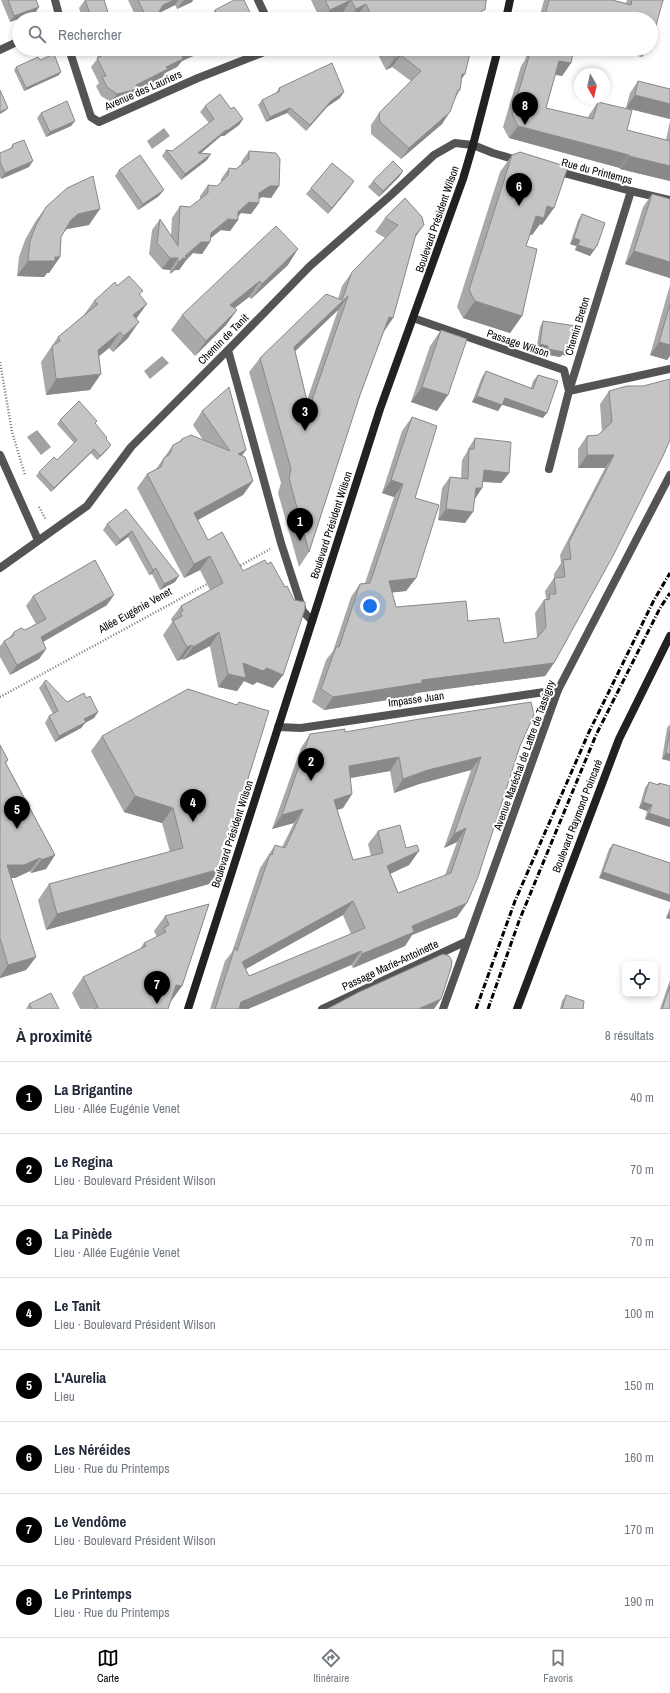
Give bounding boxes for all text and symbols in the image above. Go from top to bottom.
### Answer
search box [12,12,658,56]
icon: search [26,23,48,45]
text: Rechercher [58,24,122,45]
street label: Avenue des Lauriers [101,67,184,114]
north arrow [574,68,610,104]
pin: 8 [512,92,538,125]
street label: Rue du Printemps [560,155,634,187]
street label: Boulevard Président Wilson [412,164,462,274]
pin: 6 [506,173,532,206]
street label: Chemin Breton [561,295,593,357]
street label: Chemin de Tanit [195,310,252,367]
street label: Passage Wilson [485,326,551,360]
pin: 3 [292,398,318,431]
street label: Boulevard Président Wilson [307,470,355,580]
pin: 1 [287,508,313,541]
street label: Allée Eugénie Venet [95,584,175,636]
your location [360,596,380,616]
street label: Avenue Maréchal de Lattre de Tassigny [490,678,558,833]
street label: Impasse Juan [387,688,445,710]
pin: 2 [298,748,324,781]
street label: Boulevard Raymond Poincaré [549,757,605,875]
street label: Boulevard Président Wilson [208,779,256,889]
pin: 4 [180,789,206,822]
pin: 5 [4,796,30,829]
street label: Passage Marie-Antoinette [340,937,440,993]
map controls [622,961,658,997]
button: locate [622,961,658,997]
pin: 7 [144,971,170,1004]
text: À proximité [16,1024,92,1047]
text: 8 résultats [605,1027,654,1044]
text: La Brigantine [54,1079,133,1100]
text: 1 [26,1089,32,1106]
text: 40 m [630,1089,654,1106]
text: Lieu · Allée Eugénie Venet [54,1100,180,1117]
text: Le Regina [54,1151,113,1172]
text: 2 [26,1161,32,1178]
text: 70 m [630,1161,654,1178]
text: Lieu · Boulevard Président Wilson [54,1172,216,1189]
text: La Pinède [54,1223,112,1244]
text: 3 [26,1233,32,1250]
text: 70 m [630,1233,654,1250]
text: Lieu · Allée Eugénie Venet [54,1244,180,1261]
text: Le Tanit [54,1295,100,1316]
text: 4 [26,1305,32,1322]
text: 100 m [624,1305,654,1322]
text: Lieu · Boulevard Président Wilson [54,1316,216,1333]
text: L'Aurelia [54,1367,106,1388]
text: 5 [26,1377,32,1394]
text: 150 m [624,1377,654,1394]
text: Lieu [54,1388,75,1405]
text: Les Néréides [54,1439,131,1460]
text: 6 [26,1449,32,1466]
text: 160 m [624,1449,654,1466]
text: Lieu · Rue du Printemps [54,1460,170,1477]
text: Le Vendôme [54,1511,126,1532]
text: 7 [26,1521,32,1538]
text: 170 m [624,1521,654,1538]
text: Lieu · Boulevard Président Wilson [54,1532,216,1549]
text: Le Printemps [54,1583,132,1604]
text: 8 [26,1593,32,1610]
text: 190 m [624,1593,654,1610]
text: Lieu · Rue du Printemps [54,1604,170,1621]
tab: Carte [97,1647,119,1685]
tab: Itinéraire [313,1647,349,1685]
tab: Favoris [543,1647,573,1685]

